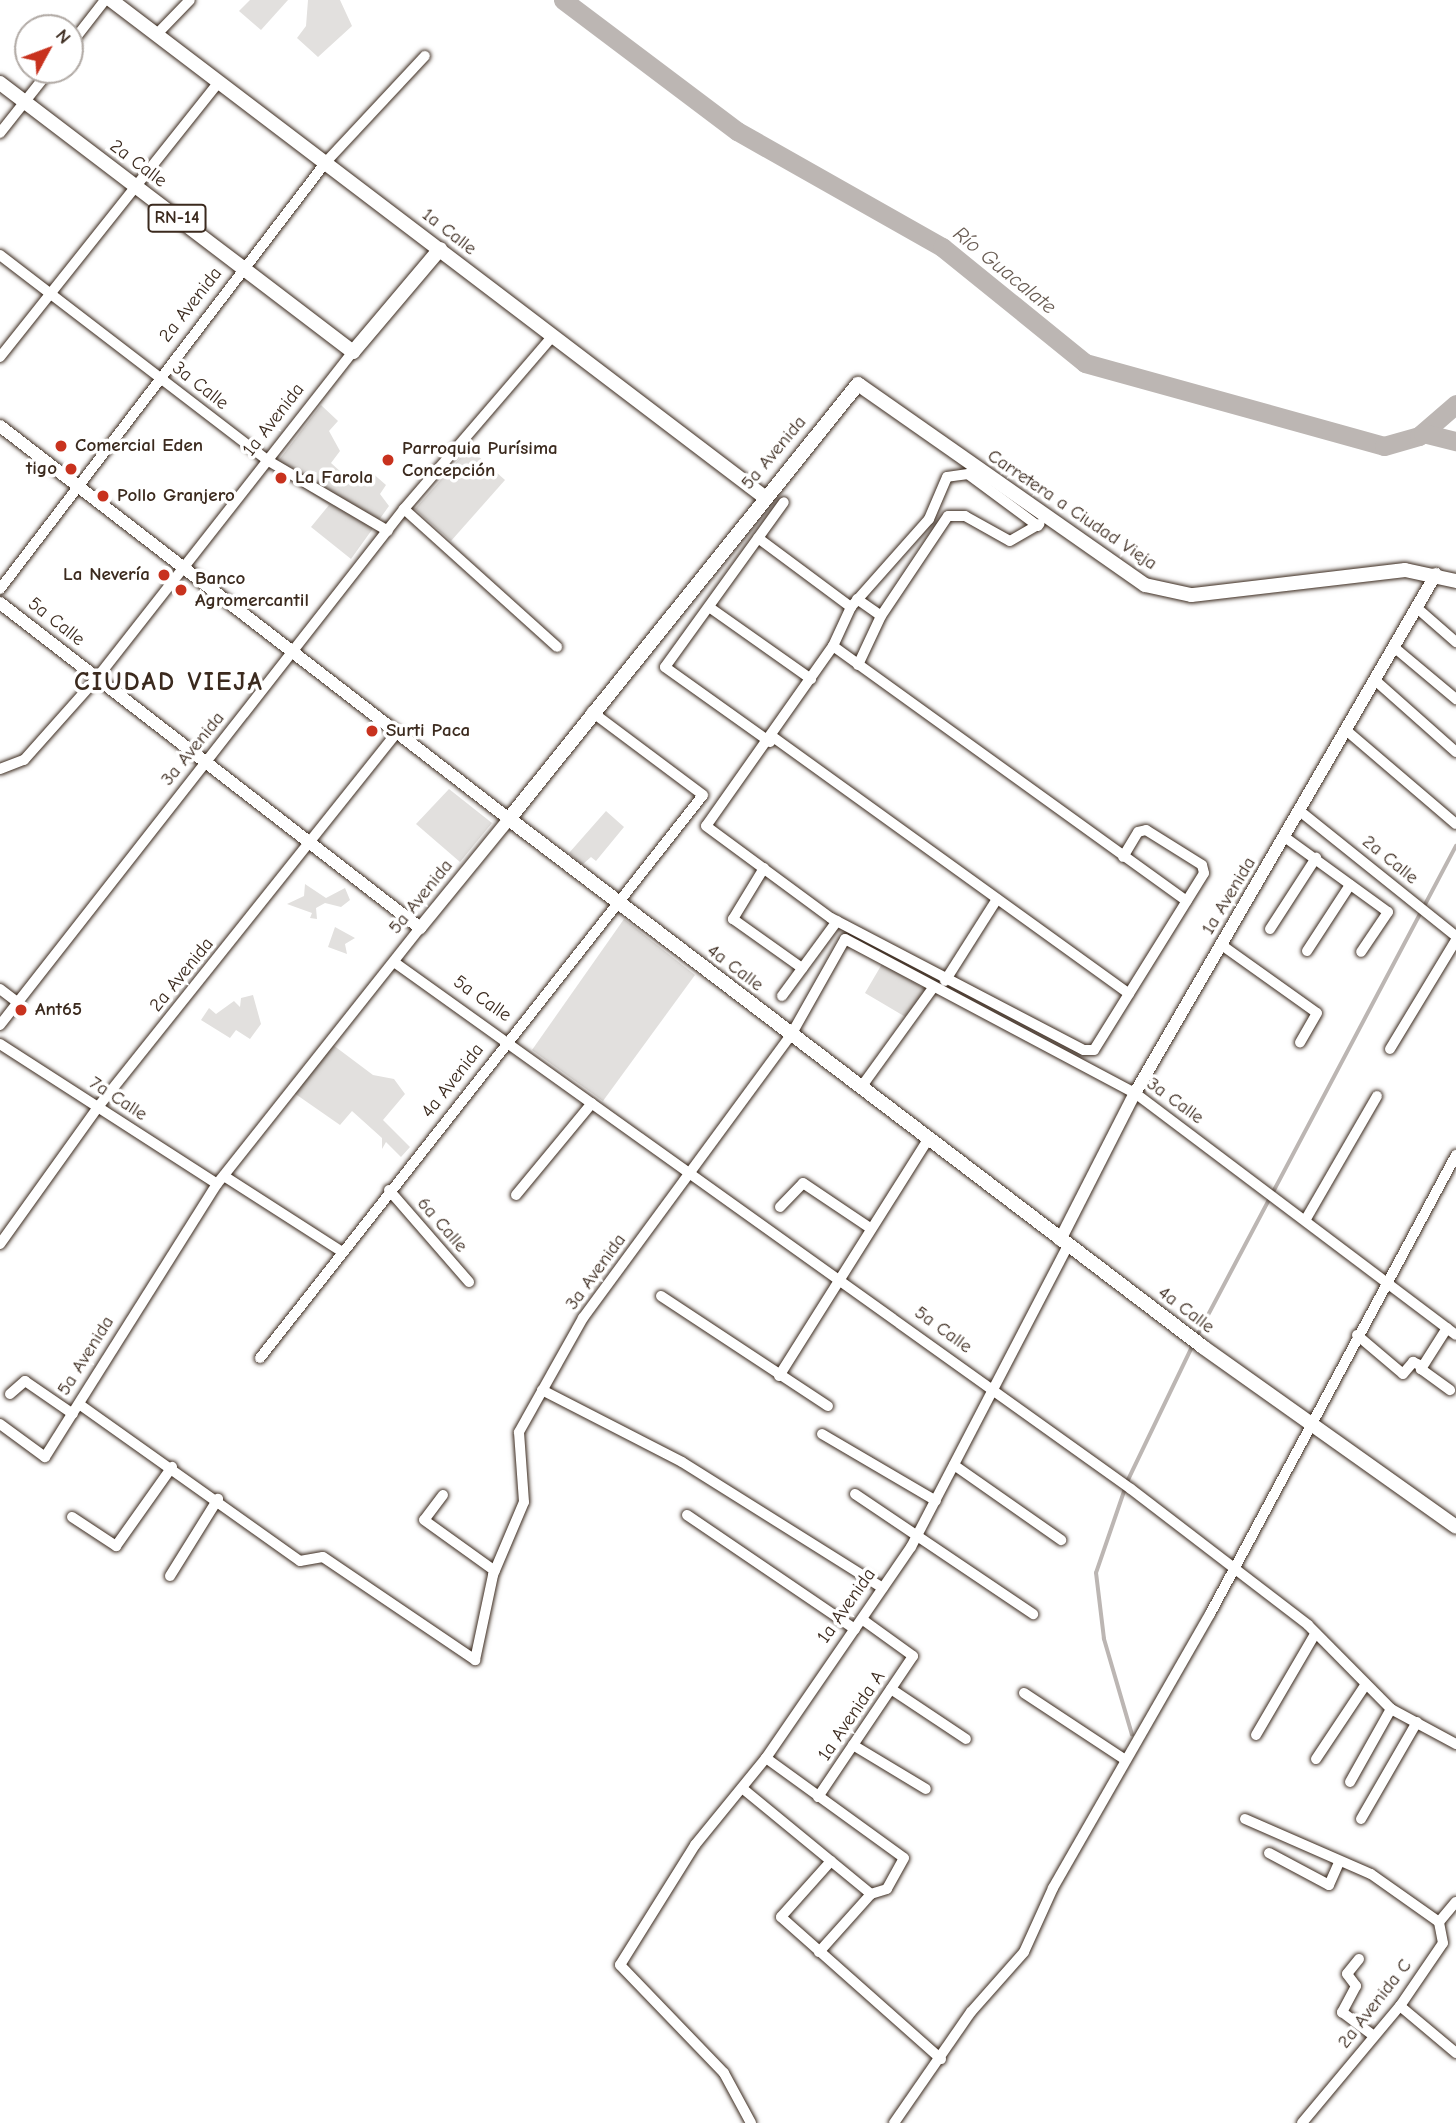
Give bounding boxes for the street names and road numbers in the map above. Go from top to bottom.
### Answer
street label: 2a Calle [105,135,171,193]
road number: RN-14 [147,204,207,232]
street label: 1a Calle [417,204,481,260]
street label: 2a Avenida [155,263,227,347]
street label: 3a Calle [167,357,233,415]
street label: 1a Avenida [238,379,310,461]
street label: 5a Avenida [737,411,811,495]
street label: Carretera a Ciudad Vieja [983,445,1161,575]
street label: 5a Calle [23,593,89,651]
street label: 3a Avenida [156,707,230,791]
street label: 2a Calle [1357,831,1423,889]
street label: 1a Avenida [1197,853,1261,939]
street label: 5a Avenida [384,855,458,939]
street label: 2a Avenida [145,933,219,1017]
street label: 4a Calle [702,939,768,997]
street label: 5a Calle [449,971,515,1027]
street label: 4a Avenida [417,1039,489,1123]
street label: 7a Calle [85,1072,151,1126]
street label: 3a Calle [1142,1073,1208,1129]
street label: 6a Calle [412,1193,472,1257]
street label: 3a Avenida [561,1229,631,1315]
street label: 4a Calle [1153,1281,1219,1339]
street label: 5a Calle [910,1301,976,1359]
street label: 5a Avenida [53,1312,119,1400]
street label: 1a Avenida [813,1564,881,1648]
street label: 1a Avenida A [814,1667,890,1765]
street label: 2a Avenida C [1333,1955,1417,2053]

